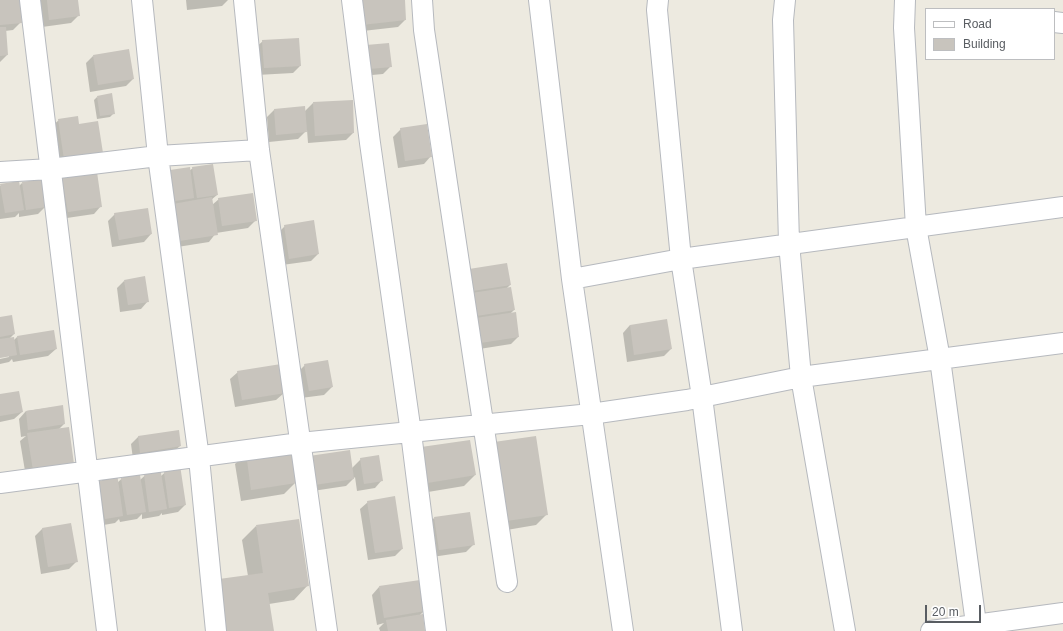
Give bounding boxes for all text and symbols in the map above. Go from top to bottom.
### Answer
legend [925,8,1055,60]
text: Road [963,17,992,31]
text: Building [963,37,1006,51]
scale bar [927,597,983,623]
text: 20 m [932,605,959,619]

